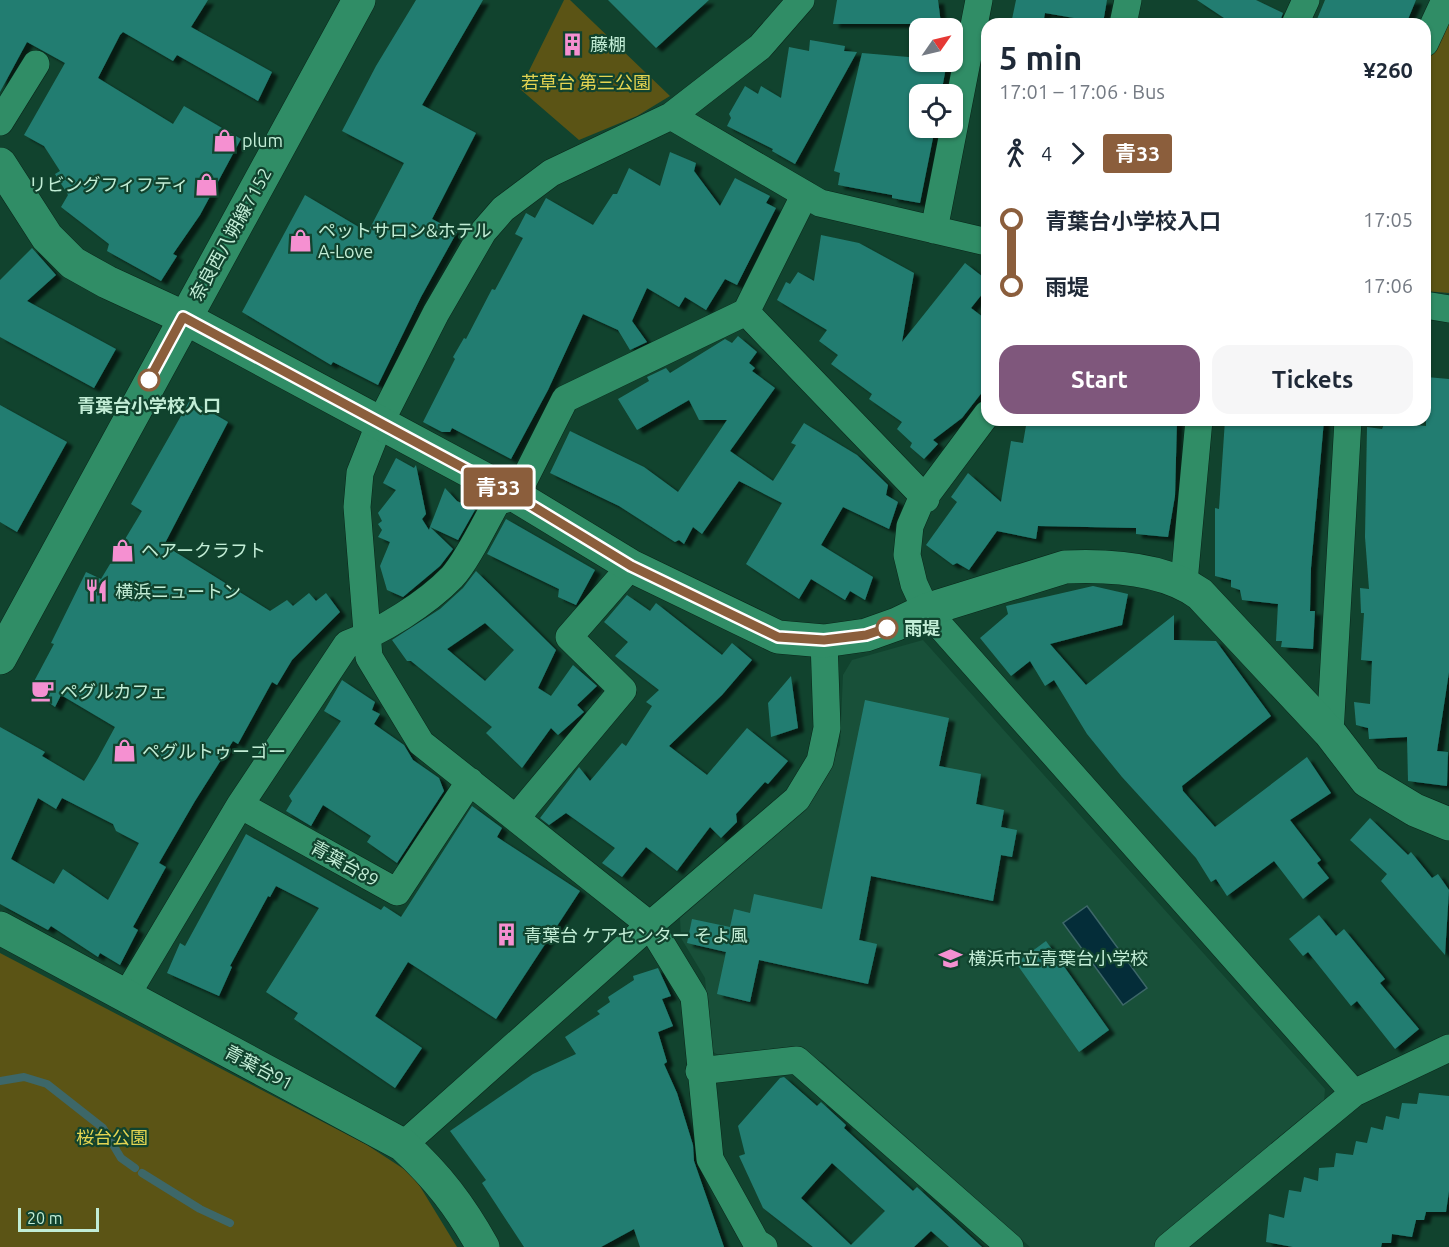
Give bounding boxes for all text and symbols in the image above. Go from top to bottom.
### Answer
north arrow [909,18,963,72]
map controls [909,18,963,138]
building icon: 藤棚 [559,31,585,57]
place label: 藤棚 [590,34,626,54]
text: 5 min [999,39,1082,76]
text: ¥260 [1363,57,1413,82]
park label: 若草台 第三公園 [521,72,651,92]
text: 17:01 – 17:06 · Bus [999,80,1165,103]
button: locate [909,84,963,138]
shop icon: plum [211,127,237,153]
place label: plum [242,130,283,150]
icon: walk [999,137,1032,170]
icon: forward [1061,137,1094,170]
text: 青33 [1115,141,1160,165]
text: 4 [1041,142,1052,165]
street label: 奈良西八朔線7152 [185,164,275,304]
shop icon: リビングフィフティ [194,171,220,197]
place label: リビングフィフティ [28,174,189,194]
text: 青葉台小学校入口 [1045,208,1221,233]
text: 17:05 [1363,208,1413,231]
place label: ペットサロン&ホテル A-Love [318,220,492,261]
shop icon: ペットサロン&ホテル A-Love [287,227,313,253]
text: 雨堤 [1045,274,1089,299]
text: 17:06 [1363,274,1413,297]
button: Start [999,345,1200,414]
button: Tickets [1212,345,1413,414]
marker: 青葉台小学校入口 [138,369,160,391]
place label: 青葉台小学校入口 [77,395,221,415]
line badge: 青33 [464,468,532,506]
text: 青33 [476,475,520,499]
shop icon: ヘアークラフト [110,537,136,563]
place label: ヘアークラフト [141,540,266,560]
restaurant icon: 横浜ニュートン [84,578,110,604]
place label: 横浜ニュートン [115,581,241,601]
marker: 雨堤 [876,617,898,639]
place label: 雨堤 [904,618,940,638]
cafe icon: ペグルカフェ [29,678,55,704]
place label: ペグルカフェ [60,681,167,701]
shop icon: ペグルトゥーゴー [111,738,137,764]
place label: ペグルトゥーゴー [142,741,286,761]
street label: 青葉台89 [308,836,382,890]
building icon: 青葉台 ケアセンター そよ風 [493,922,519,948]
place label: 青葉台 ケアセンター そよ風 [524,925,748,945]
school or university icon: 横浜市立青葉台小学校 [937,945,963,971]
place label: 横浜市立青葉台小学校 [968,948,1148,968]
street label: 青葉台91 [221,1041,297,1093]
park label: 桜台公園 [76,1127,148,1147]
scale bar [18,1205,99,1232]
text: 20 m [27,1209,63,1227]

